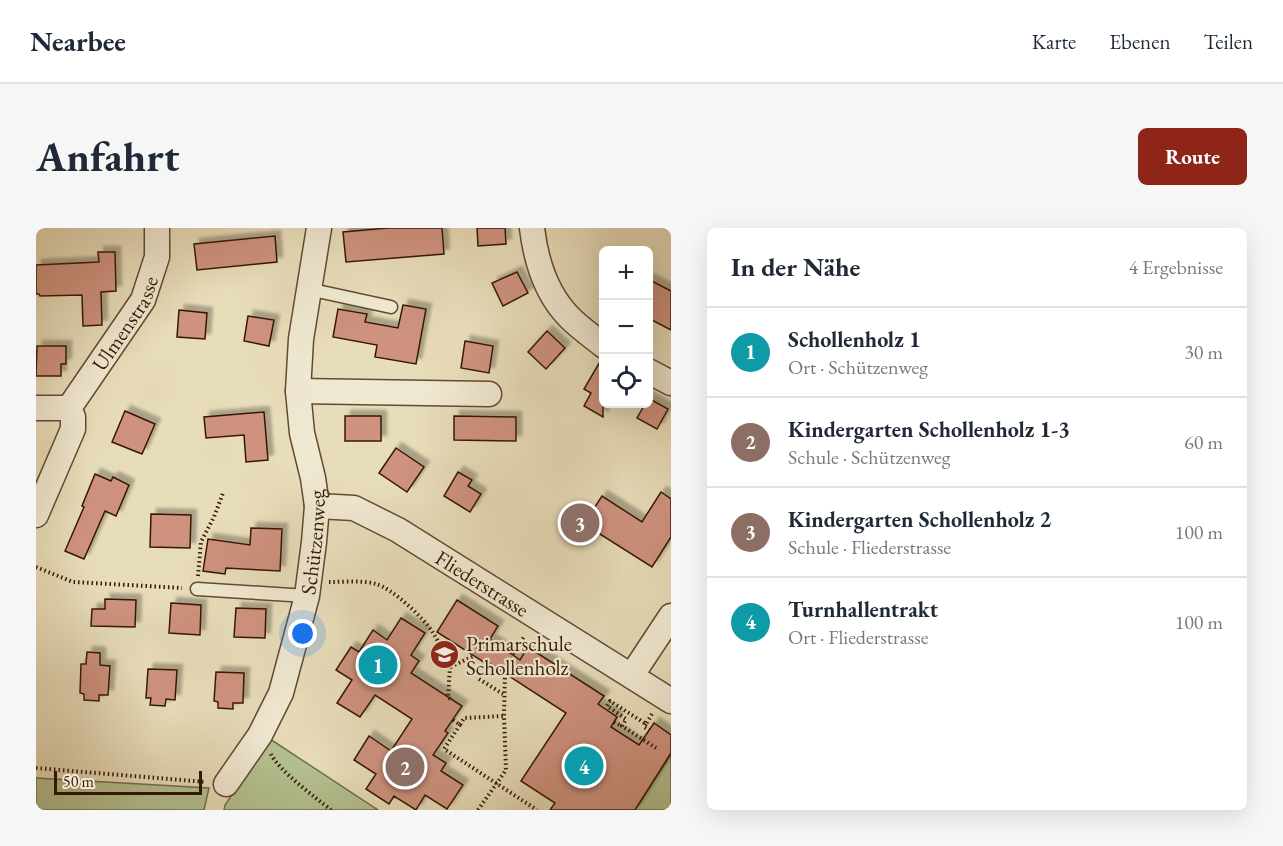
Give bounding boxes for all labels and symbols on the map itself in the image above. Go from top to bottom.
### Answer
street label: Ulmenstrasse [85,273,163,376]
street label: Schützenweg [294,488,331,596]
pin: 3 [560,500,600,546]
street label: Fliederstrasse [431,544,534,622]
your location [288,619,317,648]
place label: Primarschule Schollenholz [466,630,572,681]
school or university icon: Primarschule Schollenholz [429,639,461,671]
pin: 1 [358,642,398,688]
pin: 2 [386,744,424,790]
pin: 4 [564,744,604,788]
scale bar [54,768,202,796]

